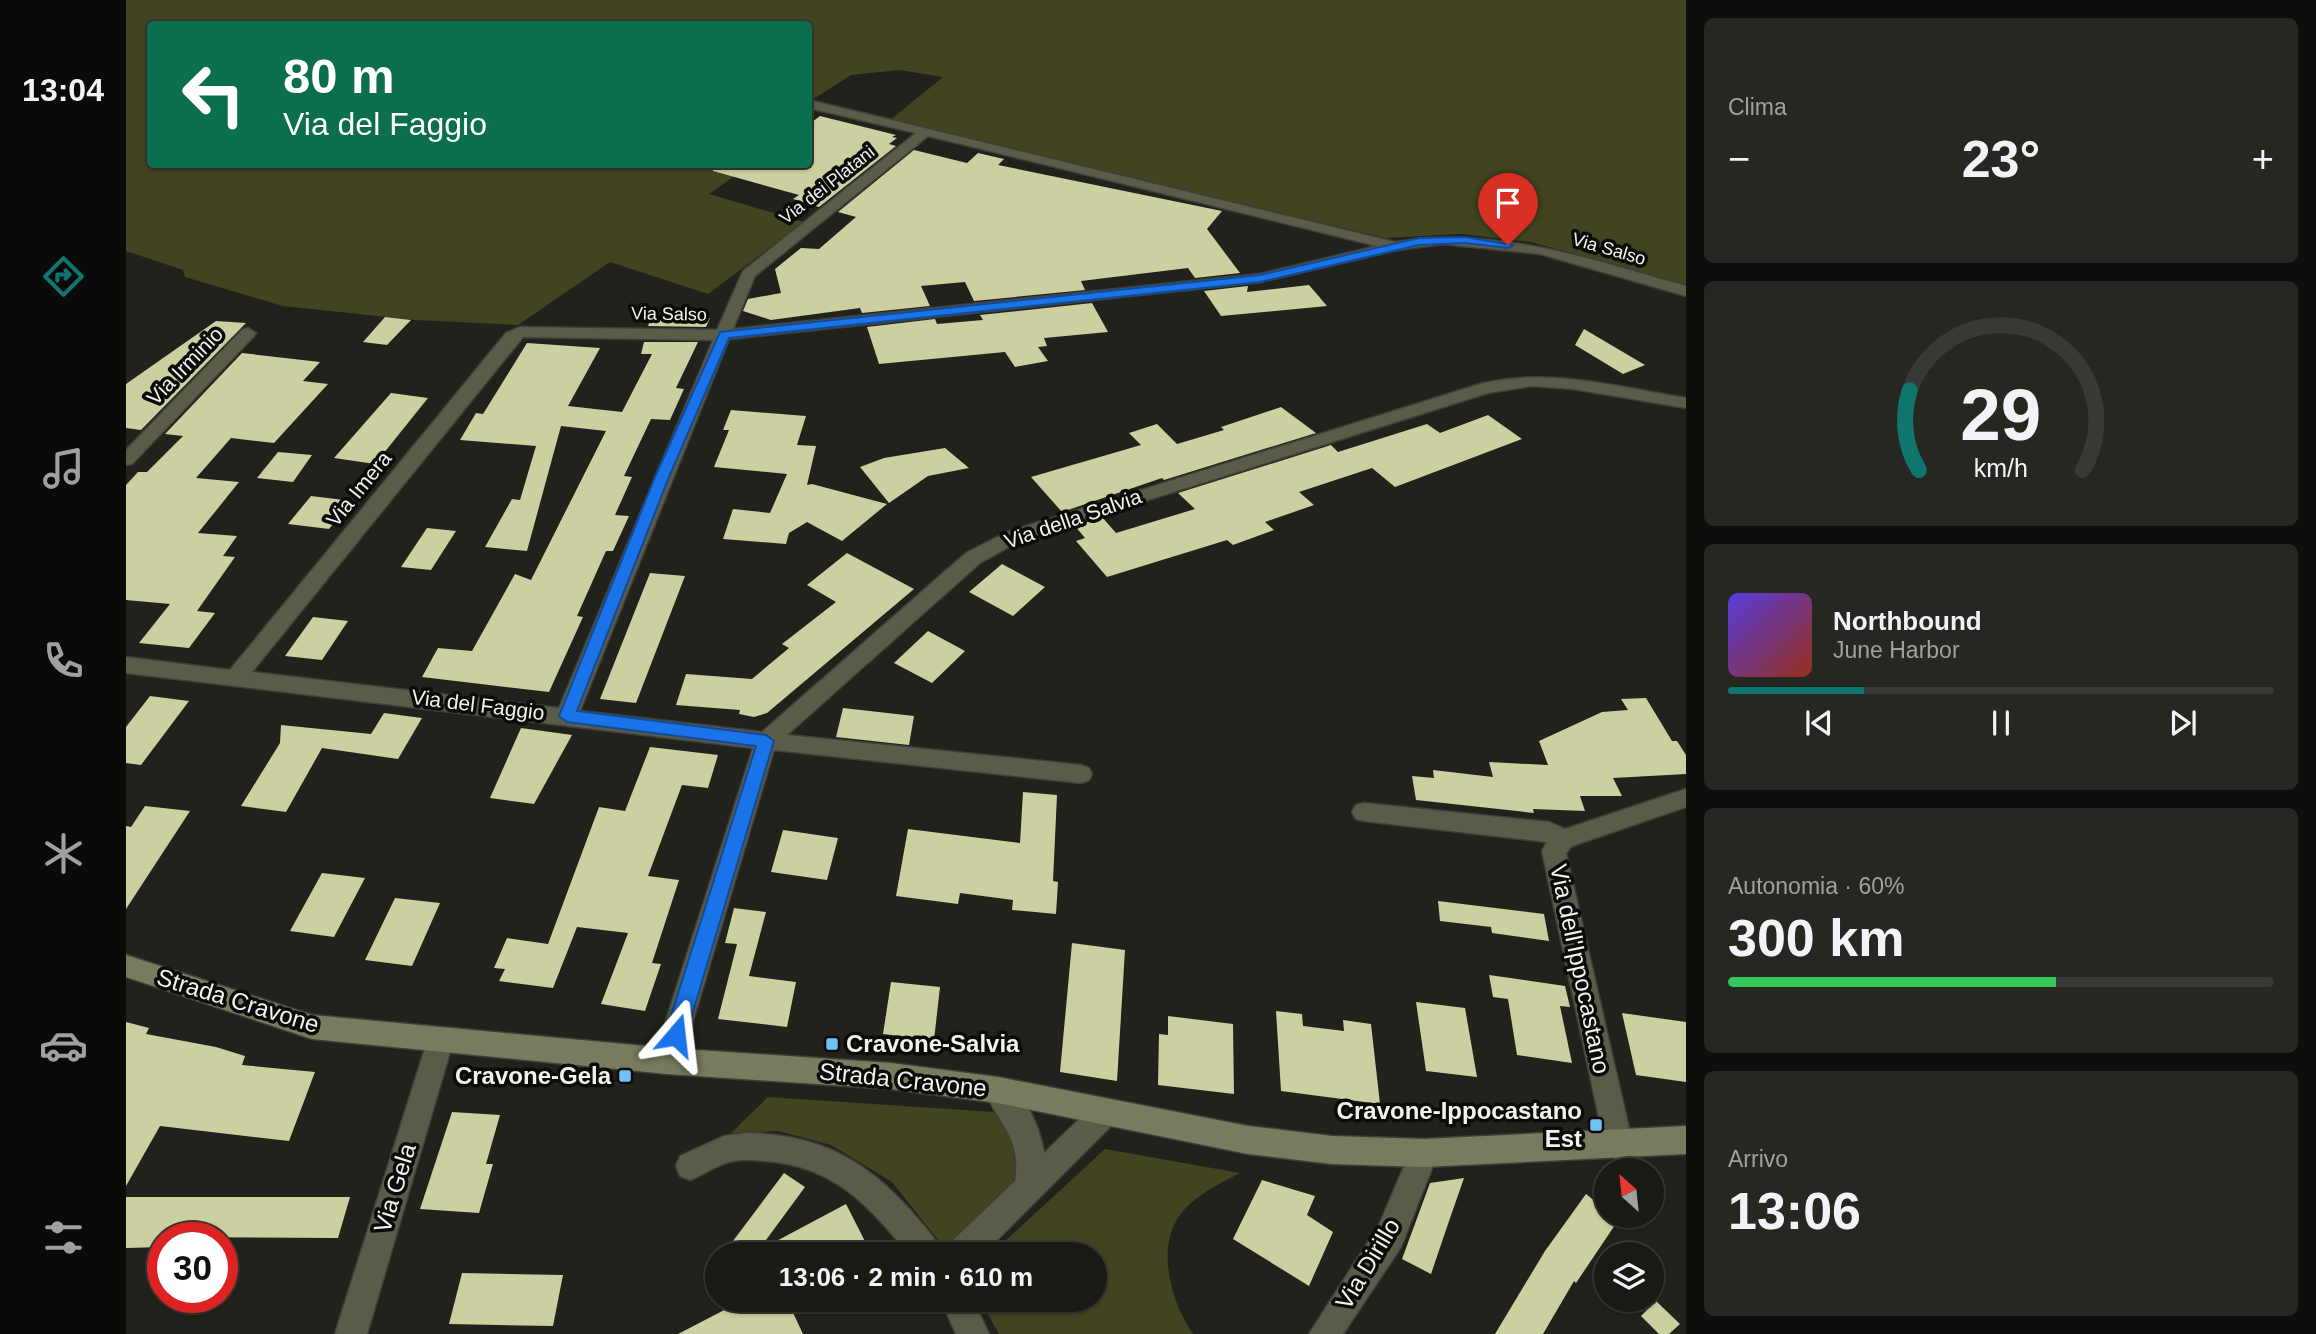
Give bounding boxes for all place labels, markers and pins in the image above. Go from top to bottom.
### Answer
pin [1478,173,1538,245]
place label: Cravone-Salvia [846,1030,1020,1057]
marker: Cravone-Salvia [824,1036,840,1052]
place label: Cravone-Gela [455,1062,612,1089]
marker: Cravone-Gela [617,1068,633,1084]
place label: Cravone-Ippocastano Est [1337,1097,1582,1152]
marker: Cravone-Ippocastano Est [1588,1117,1604,1133]

